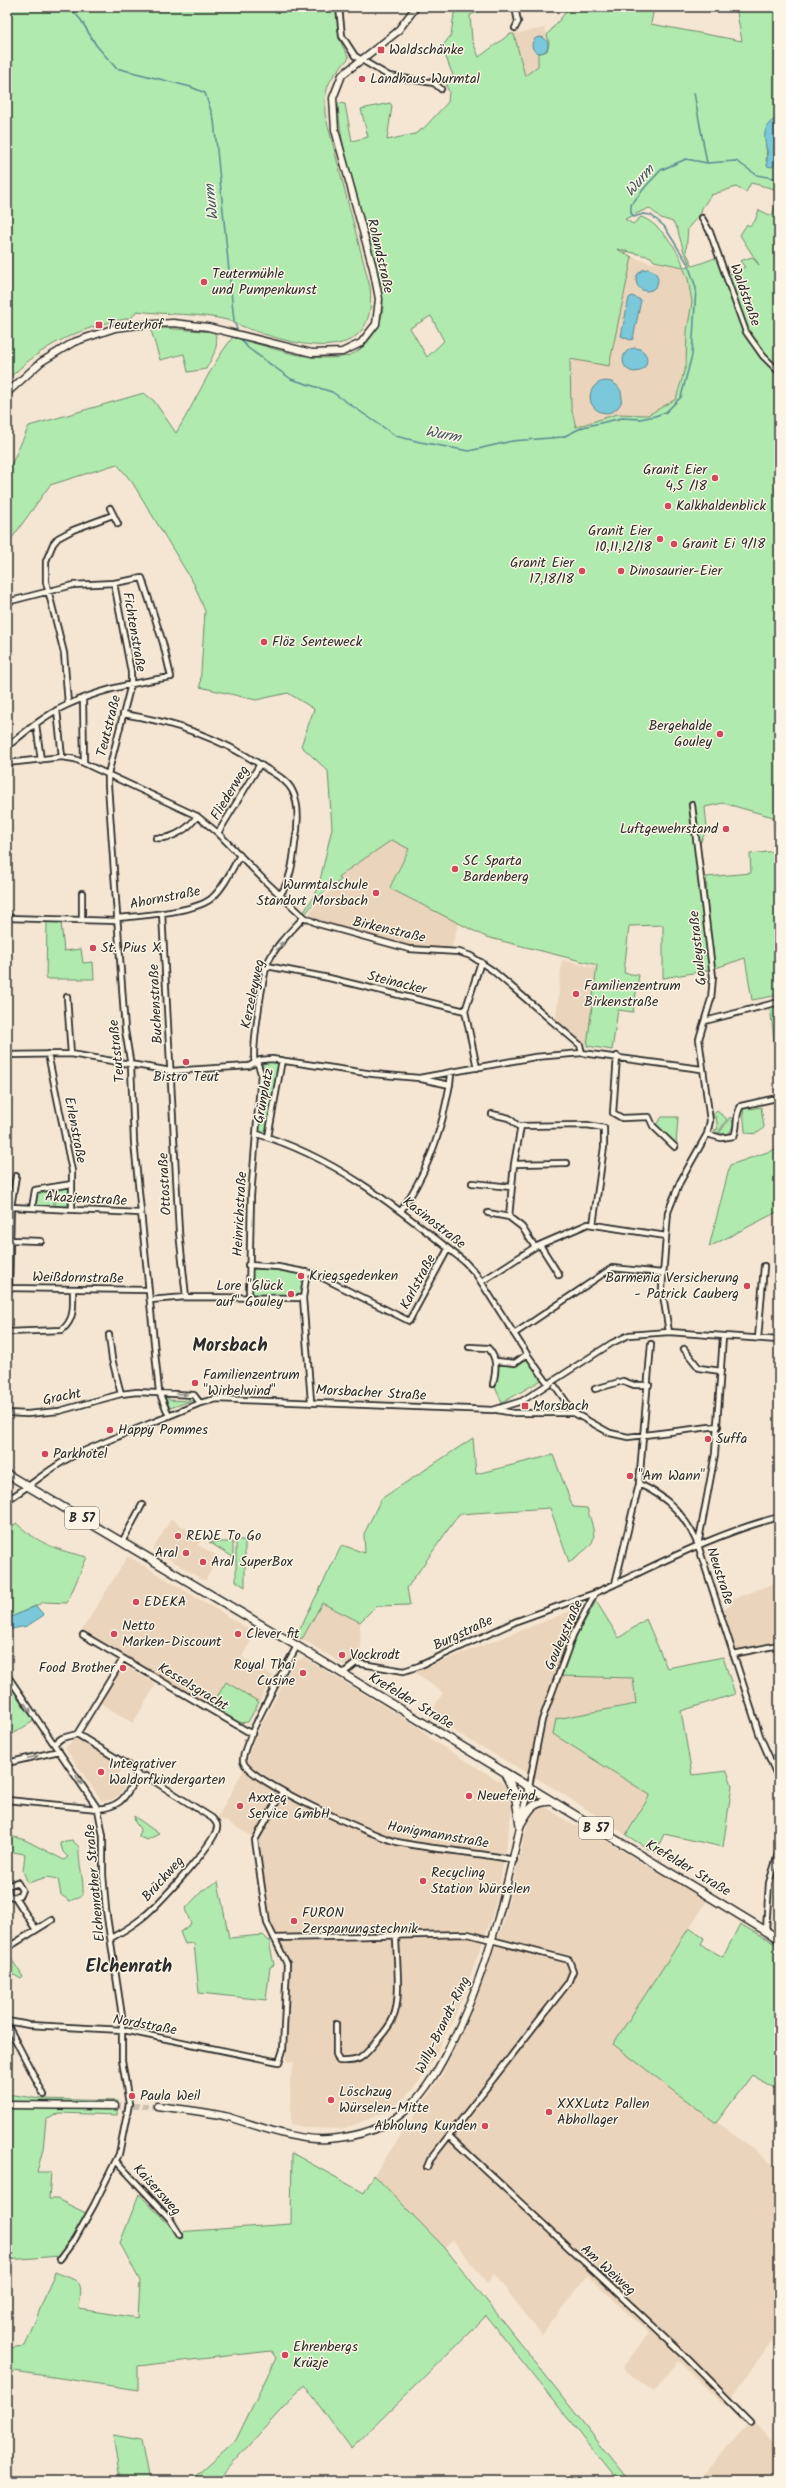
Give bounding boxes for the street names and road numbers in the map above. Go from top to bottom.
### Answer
street label: Rolandstraße [361,216,399,296]
street label: Waldstraße [724,261,767,330]
street label: Fichtenstraße [116,590,152,674]
street label: Teutstraße [91,692,127,759]
street label: Fliederweg [205,761,255,825]
street label: Ahornstraße [128,880,203,916]
street label: Gouleystraße [683,909,713,986]
street label: Birkenstraße [350,911,428,949]
street label: Kerzeleyweg [235,957,271,1031]
street label: Buchenstraße [143,963,169,1045]
street label: Steinacker [365,965,430,1001]
street label: Teutstraße [103,1018,131,1083]
street label: Grünplatz [248,1067,280,1125]
street label: Erlenstraße [58,1095,92,1166]
street label: Ottostraße [152,1151,178,1216]
street label: Heinrichstraße [227,1170,253,1257]
street label: Akazienstraße [44,1186,128,1212]
street label: Kasinostraße [398,1191,471,1255]
street label: Karlstraße [394,1250,442,1314]
street label: Weißdornstraße [32,1266,125,1290]
street label: Morsbacher Straße [315,1379,428,1407]
street label: Gracht [41,1382,84,1412]
road number: B 57 [65,1507,99,1529]
street label: Neustraße [700,1544,740,1608]
street label: Gouleystraße [539,1596,590,1674]
street label: Burgstraße [429,1609,497,1656]
street label: Kesselsgracht [153,1657,233,1717]
street label: Krefelder Straße [364,1667,459,1736]
street label: Honigmannstraße [385,1815,491,1855]
road number: B 57 [579,1817,613,1839]
street label: Elchenrather Straße [79,1822,111,1943]
street label: Krefelder Straße [641,1834,736,1903]
street label: Brückweg [136,1851,190,1907]
street label: Willy-Brandt-Ring [410,1972,476,2078]
street label: Nordstraße [111,2009,179,2042]
street label: Kaisersweg [128,2159,186,2221]
street label: Am Weiweg [575,2239,641,2301]

